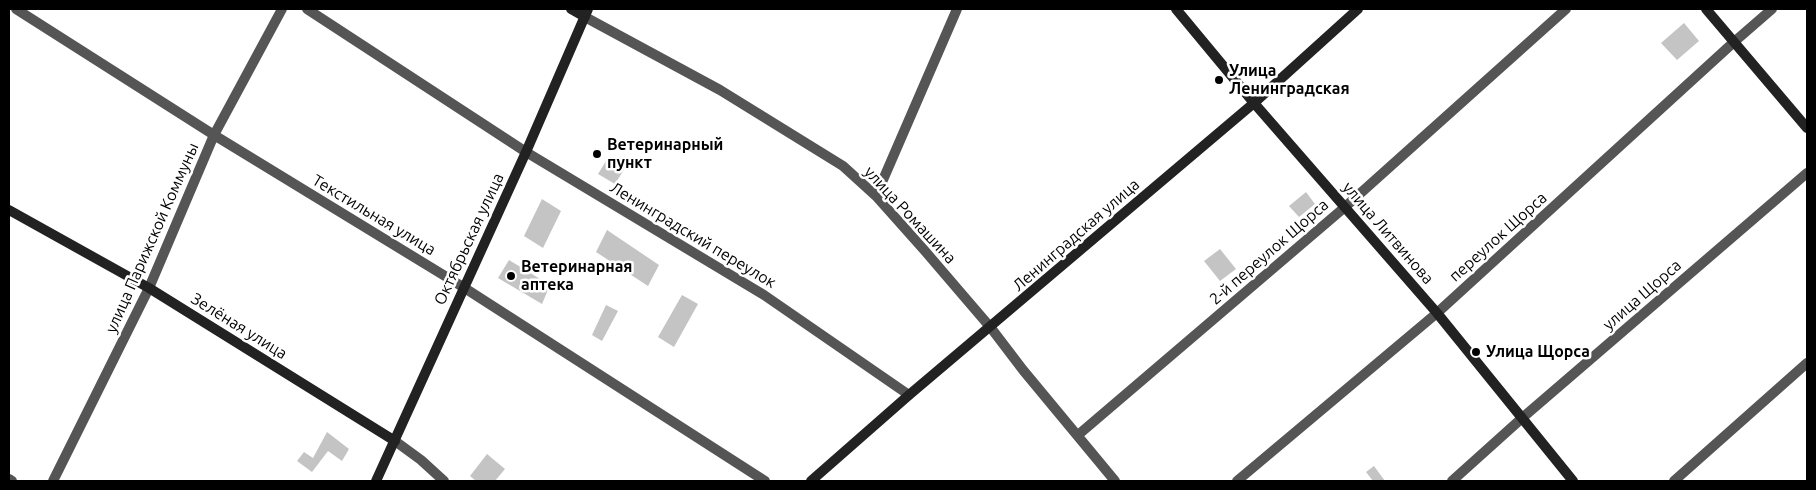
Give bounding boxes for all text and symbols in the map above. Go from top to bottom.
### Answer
place label: Улица Ленинградская [1229,61,1350,99]
marker: Улица Ленинградская [1213,74,1225,86]
place label: Ветеринарный пункт [607,135,723,173]
street label: улица Парижской Коммуны [101,140,203,336]
marker: Ветеринарный пункт [591,148,603,160]
street label: улица Ромашина [860,162,960,268]
street label: Октябрьская улица [430,170,508,308]
street label: Текстильная улица [309,171,439,259]
street label: Ленинградская улица [1009,175,1143,295]
street label: Ленинградский переулок [606,178,780,292]
street label: улица Литвинова [1338,178,1438,288]
street label: переулок Щорса [1445,188,1551,286]
street label: 2-й переулок Щорса [1206,195,1332,309]
street label: улица Щорса [1599,256,1685,334]
place label: Ветеринарная аптека [521,257,633,295]
marker: Ветеринарная аптека [505,270,517,282]
street label: Зелёная улица [187,289,291,363]
place label: Улица Щорса [1486,342,1590,362]
marker: Улица Щорса [1470,346,1482,358]

